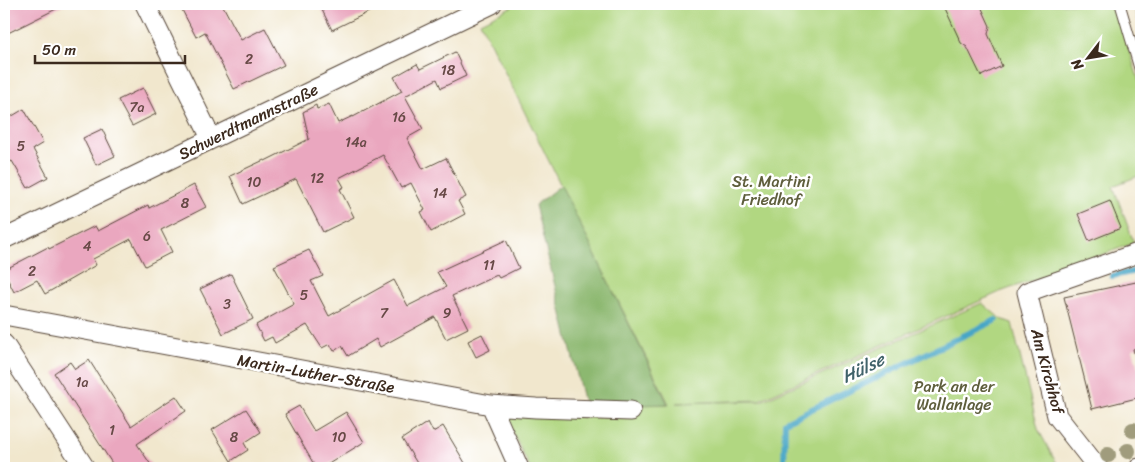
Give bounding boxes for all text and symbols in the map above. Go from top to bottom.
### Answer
scale bar [35,32,185,64]
north arrow [1062,32,1112,82]
text: 50 m [42,37,77,63]
house number: 2 [245,47,253,72]
text: N [1064,54,1091,76]
house number: 18 [441,58,456,83]
street label: Schwerdtmannstraße [173,75,323,168]
house number: 7a [129,95,145,120]
house number: 16 [392,105,406,130]
house number: 14a [345,130,367,155]
house number: 5 [17,134,26,159]
house number: 12 [310,166,324,191]
park label: St. Martini Friedhof [732,167,811,214]
house number: 10 [247,170,262,195]
house number: 14 [433,181,448,206]
house number: 8 [181,191,190,216]
house number: 6 [143,224,151,249]
house number: 4 [83,234,92,259]
house number: 11 [483,253,495,278]
house number: 2 [28,259,36,284]
house number: 5 [300,283,309,308]
house number: 3 [223,292,231,317]
house number: 7 [380,301,389,326]
house number: 9 [443,301,452,326]
street label: Am Kirchhof [1022,324,1073,419]
water label: Hülse [836,343,892,392]
street label: Martin-Luther-Straße [235,345,397,402]
house number: 1a [75,370,89,395]
park label: Park an der Wallanlage [914,372,996,419]
house number: 1 [109,418,115,443]
house number: 8 [230,425,239,450]
house number: 10 [332,425,347,450]

